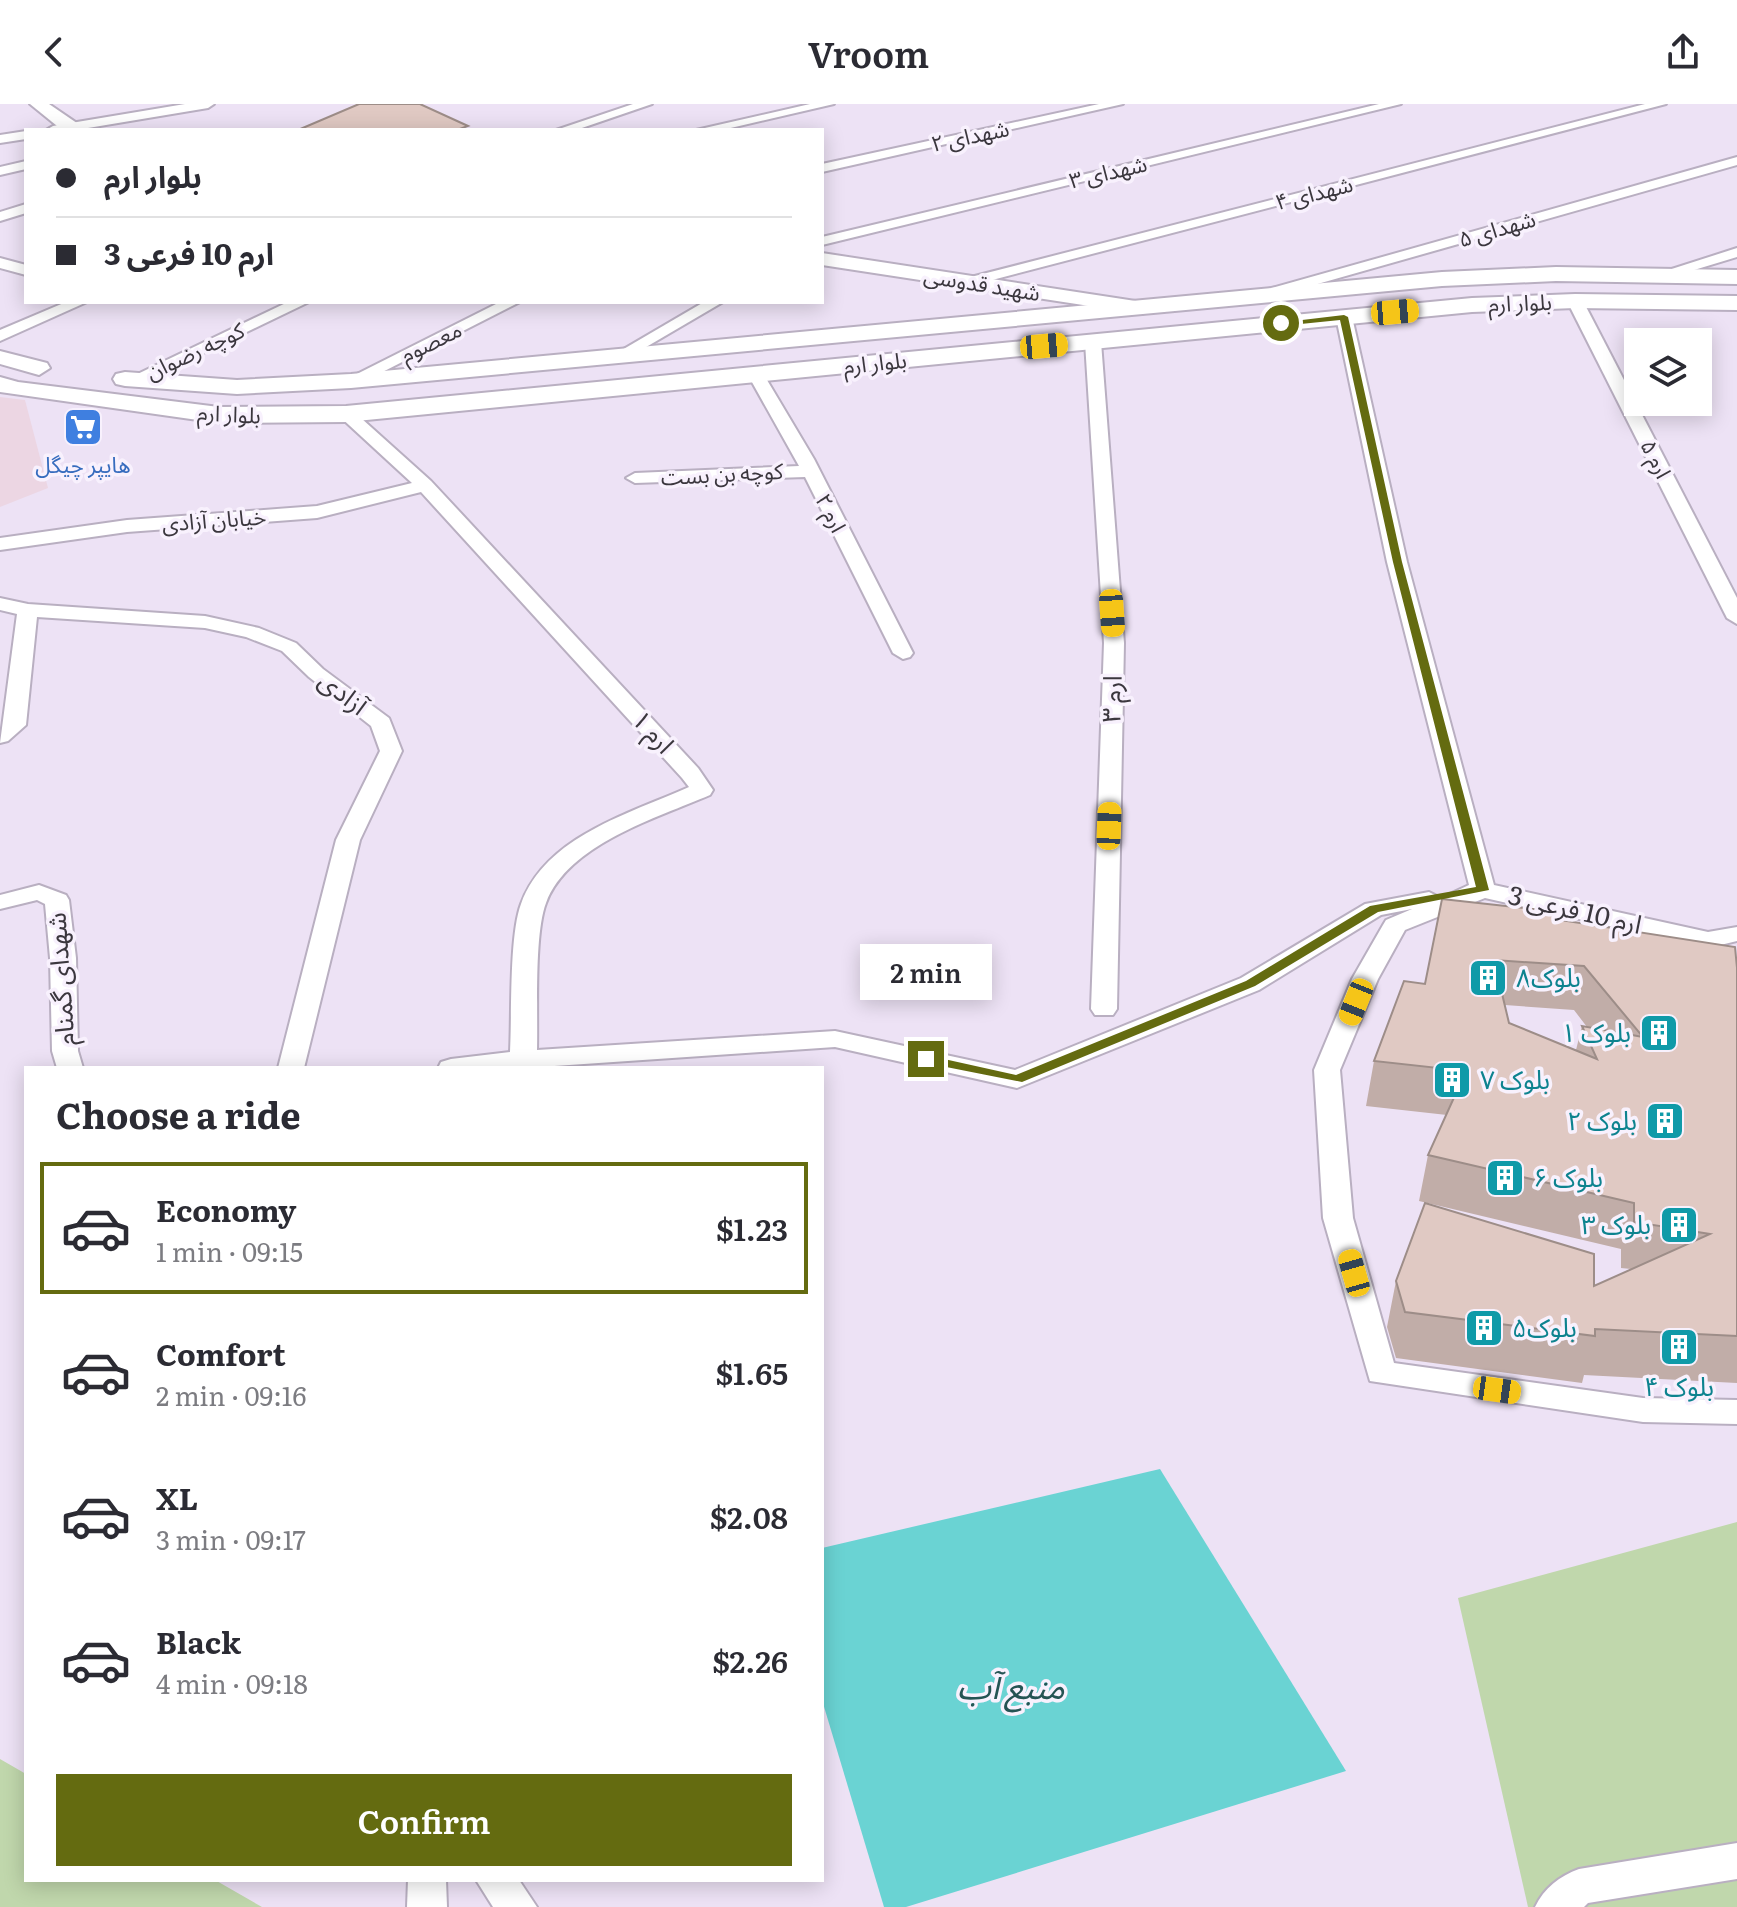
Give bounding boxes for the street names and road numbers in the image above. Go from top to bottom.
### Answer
street label: شهدای ۲ [928,110,1012,159]
street label: شهدای ۳ [1065,146,1150,196]
street label: شهدای ۴ [1271,166,1356,217]
street label: شهدای ۵ [1454,201,1539,254]
street label: شهید قدوسی [922,257,1043,308]
street label: بلوار ارم [1488,284,1552,321]
street label: کوچه رضوان [140,312,250,387]
street label: معصوم [394,312,468,372]
street label: بلوار ارم [841,342,908,383]
street label: بلوار ارم [196,394,262,433]
street label: ارم ۵ [1632,433,1681,485]
street label: کوچه بن بست [660,453,785,492]
street label: ارم ۲ [807,487,856,539]
street label: خیابان آزادی [161,498,267,539]
street label: آزادی [312,659,379,724]
street label: ارم ۳ [1089,675,1133,723]
street label: ارم ۱ [622,700,685,763]
street label: ارم 10 فرعی 3 [1504,873,1646,945]
street label: شهدای گمنام [34,911,86,1047]

